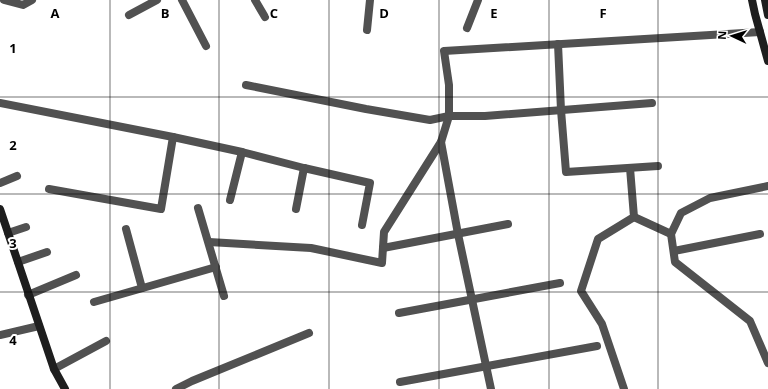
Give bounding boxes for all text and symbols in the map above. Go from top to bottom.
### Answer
text: A [51,4,60,22]
text: B [161,4,170,22]
text: C [270,4,278,22]
text: D [379,4,389,22]
text: E [490,4,498,22]
text: F [599,4,607,22]
north arrow [712,16,752,56]
text: N [714,30,729,40]
text: 1 [9,39,17,57]
text: 2 [9,136,17,154]
text: 3 [9,234,17,252]
text: 4 [9,331,17,349]

